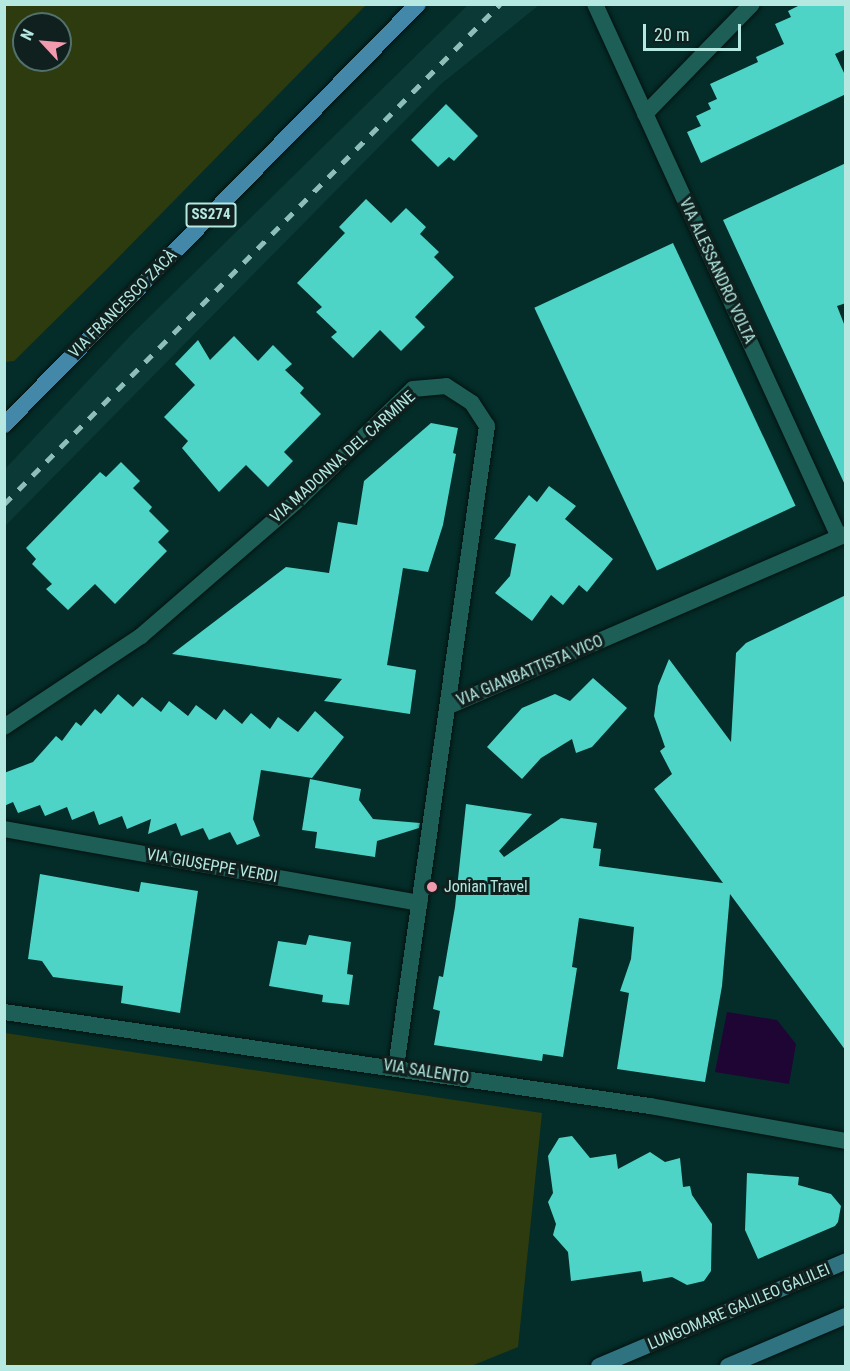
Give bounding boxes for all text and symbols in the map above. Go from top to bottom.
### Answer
north arrow [12,12,72,72]
scale bar [646,12,744,50]
text: 20 m [654,24,689,45]
text: N [16,26,38,43]
street label: VIA ALESSANDRO VOLTA [675,195,759,347]
road number: SS274 [186,203,236,227]
street label: VIA FRANCESCO ZACÀ [65,246,181,362]
street label: VIA MADONNA DEL CARMINE [267,387,419,527]
street label: VIA GIANBATTISTA VICO [454,631,606,711]
street label: VIA GIUSEPPE VERDI [145,845,279,887]
place label: Jonian Travel [444,877,528,897]
marker: Jonian Travel [425,880,439,894]
street label: VIA SALENTO [382,1056,470,1088]
street label: LUNGOMARE GALILEO GALILEI [645,1260,833,1354]

